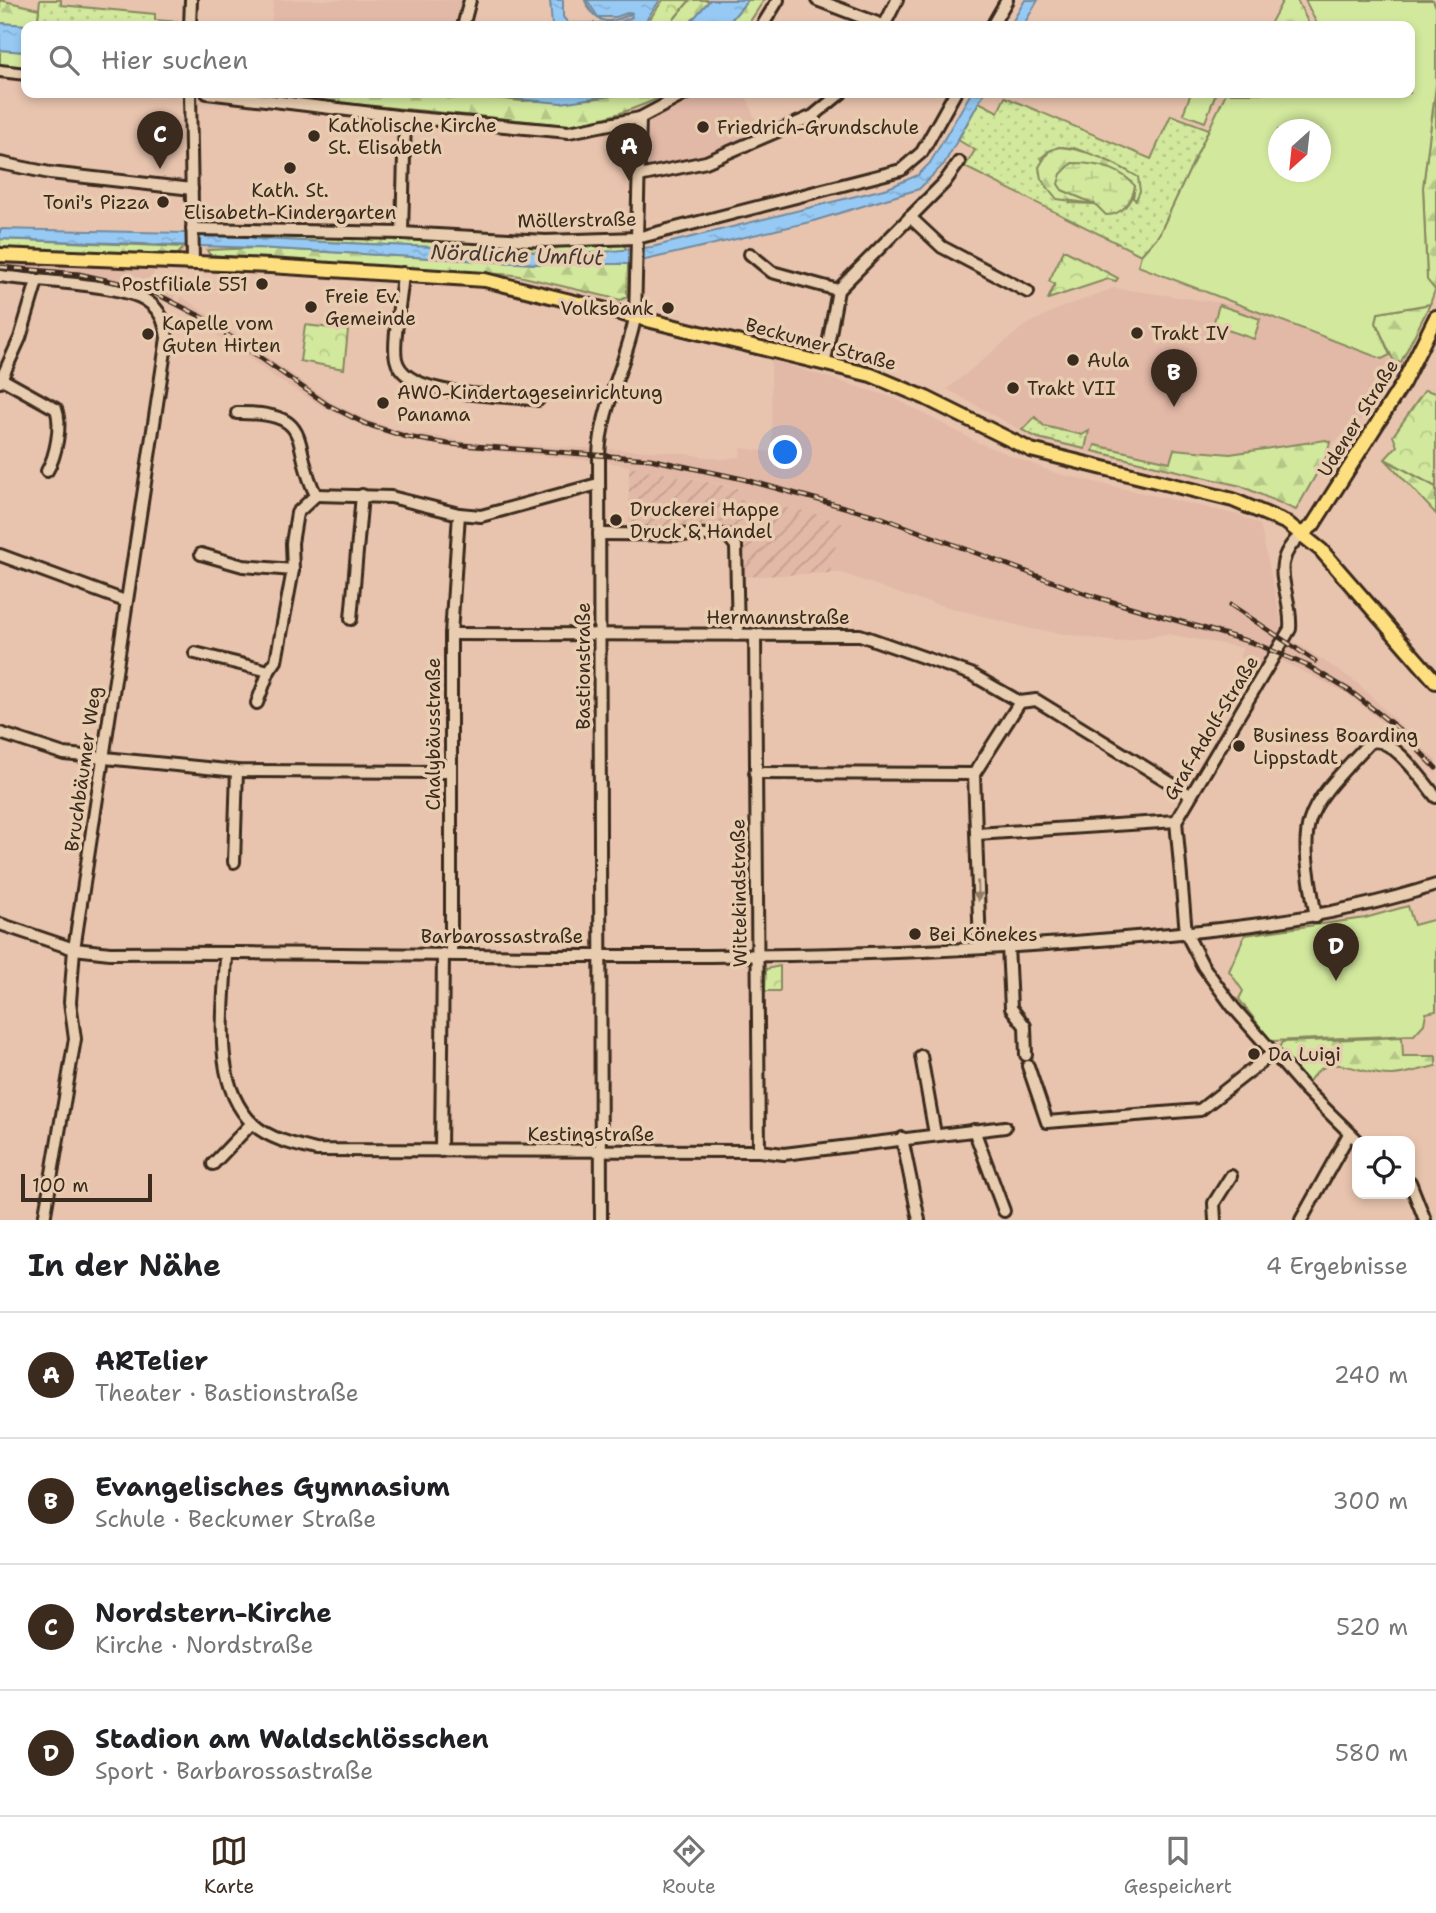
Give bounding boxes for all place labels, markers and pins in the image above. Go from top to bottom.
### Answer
pin: C [137,111,183,169]
place label: Katholische Kirche St. Elisabeth [328,113,497,160]
place label: Friedrich-Grundschule [717,115,919,140]
marker: Friedrich-Grundschule [695,119,711,135]
pin: A [606,123,652,181]
marker: Katholische Kirche St. Elisabeth [306,128,322,144]
marker: Kath. St. Elisabeth-Kindergarten [282,160,298,176]
place label: Kath. St. Elisabeth-Kindergarten [184,178,396,225]
place label: Toni's Pizza [43,190,149,215]
marker: Toni's Pizza [155,194,171,210]
place label: Postfiliale 551 [122,272,248,297]
marker: Postfiliale 551 [254,276,270,292]
place label: Freie Ev. Gemeinde [325,284,416,331]
place label: Volksbank [560,296,654,321]
marker: Freie Ev. Gemeinde [303,299,319,315]
marker: Volksbank [660,300,676,316]
place label: Kapelle vom Guten Hirten [162,311,281,358]
place label: Trakt IV [1151,321,1229,346]
marker: Trakt IV [1129,325,1145,341]
marker: Kapelle vom Guten Hirten [140,326,156,342]
place label: Aula [1087,348,1130,373]
pin: B [1151,349,1197,407]
marker: Aula [1065,352,1081,368]
place label: Trakt VII [1027,376,1116,401]
place label: AWO-Kindertageseinrichtung Panama [397,380,663,427]
marker: Trakt VII [1005,380,1021,396]
marker: AWO-Kindertageseinrichtung Panama [375,395,391,411]
place label: Druckerei Happe Druck & Handel [630,497,779,544]
marker: Druckerei Happe Druck & Handel [608,512,624,528]
place label: Business Boarding Lippstadt [1253,723,1418,770]
marker: Business Boarding Lippstadt [1231,738,1247,754]
place label: Bei Könekes [929,922,1038,947]
pin: D [1313,923,1359,981]
marker: Bei Könekes [907,926,923,942]
place label: Da Luigi [1268,1042,1341,1067]
marker: Da Luigi [1246,1046,1262,1062]

